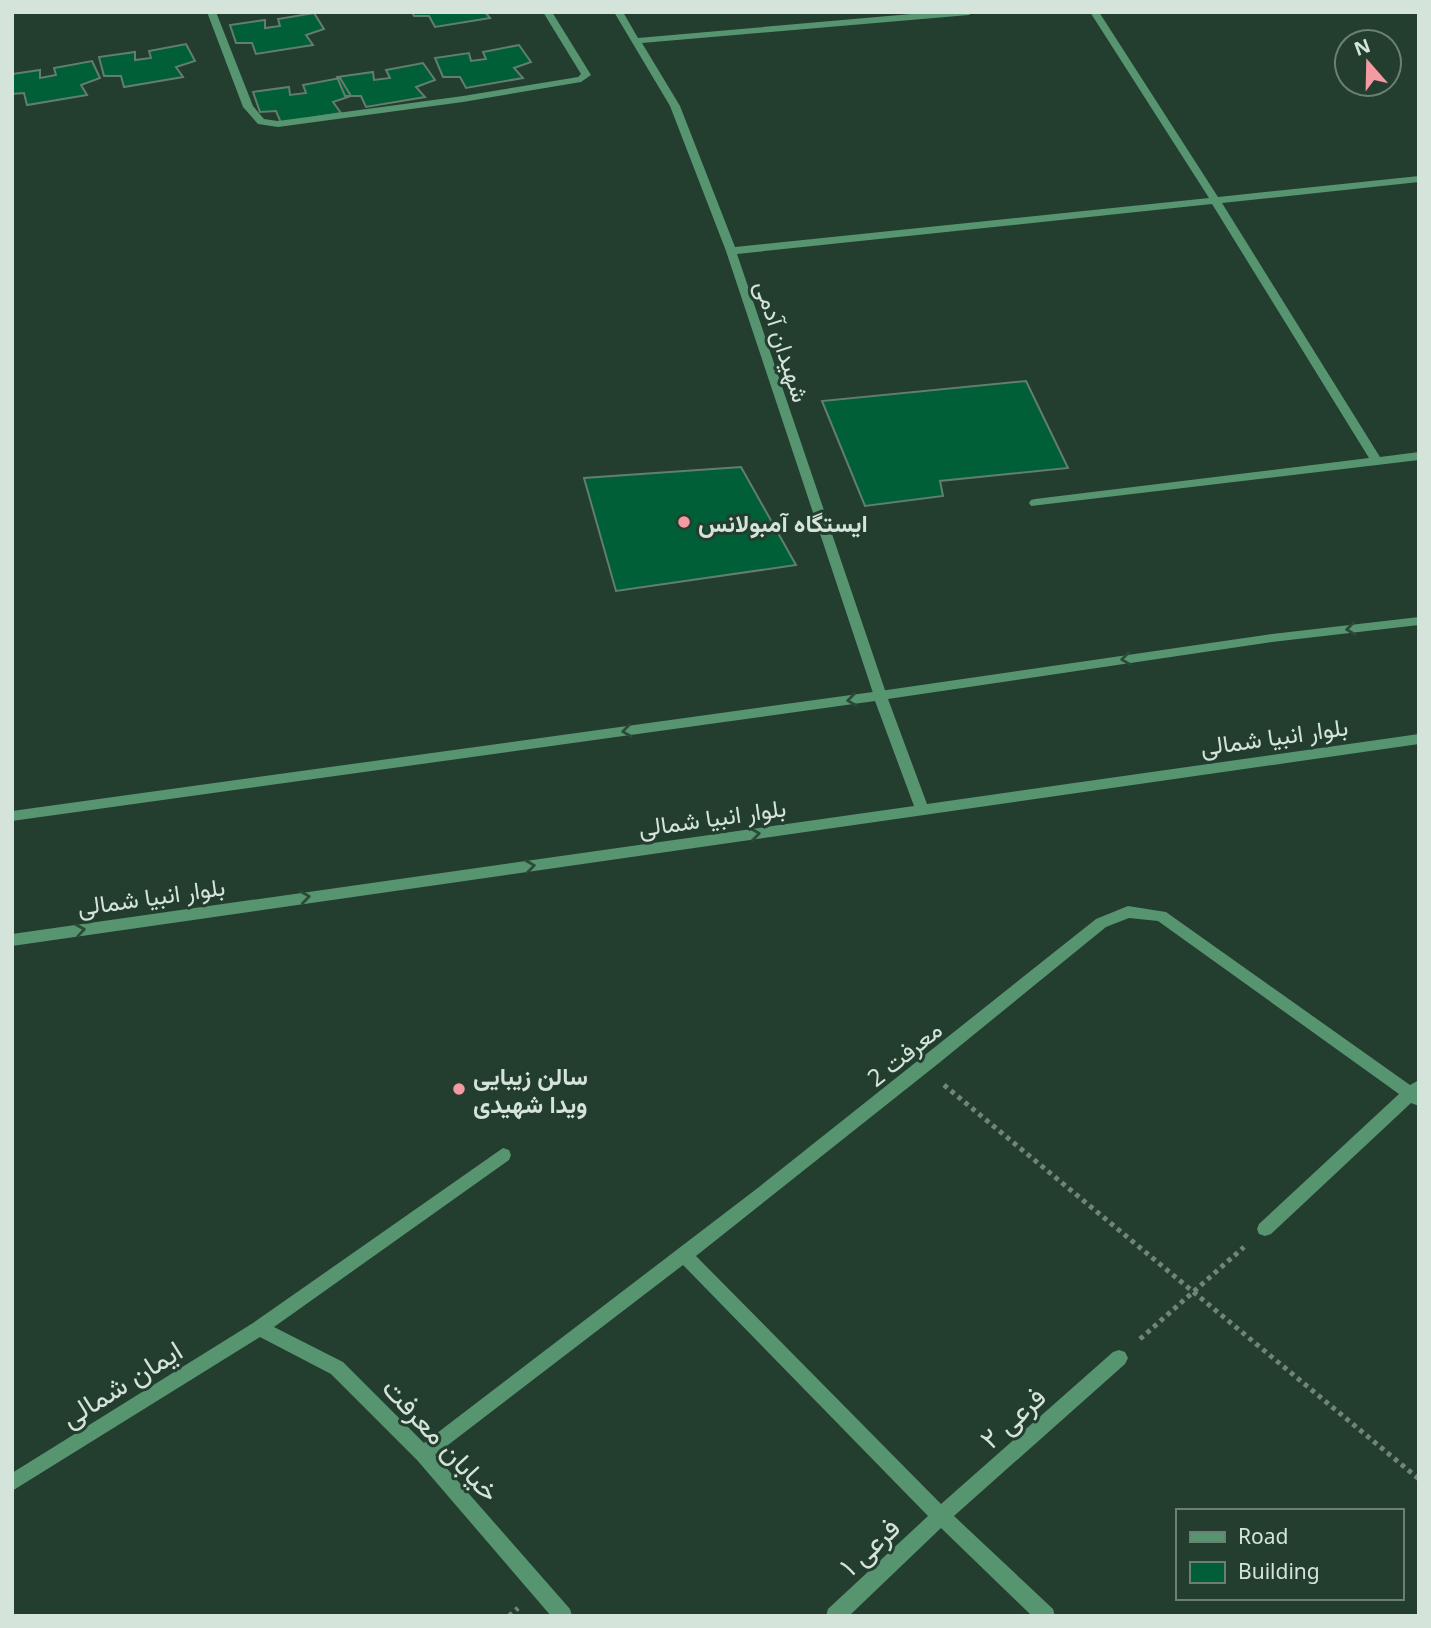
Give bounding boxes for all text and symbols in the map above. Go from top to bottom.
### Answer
north arrow [1333,28,1403,98]
text: N [1350,32,1374,62]
street label: شهیدان آدمی [748,276,818,406]
place label: ایستگاه آمبولانس [698,506,868,539]
marker: ایستگاه آمبولانس [676,514,692,530]
one-way arrow [1345,621,1356,636]
one-way arrow [1120,652,1131,667]
one-way arrow [846,692,858,707]
street label: بلوار انبیا شمالی [1198,709,1350,763]
one-way arrow [621,723,633,738]
street label: بلوار انبیا شمالی [636,790,788,844]
one-way arrow [750,826,761,841]
one-way arrow [524,858,536,873]
street label: بلوار انبیا شمالی [75,869,227,923]
one-way arrow [299,890,311,905]
one-way arrow [74,922,86,937]
street label: معرفت 2 [860,1013,948,1093]
place label: سالن زیبایی ویدا شهیدی [473,1059,588,1120]
marker: سالن زیبایی ویدا شهیدی [451,1081,467,1097]
street label: ایمان شمالی [53,1331,189,1435]
street label: خیابان معرفت [375,1369,509,1509]
street label: فرعی ۲ [971,1377,1053,1457]
street label: فرعی ۱ [831,1508,907,1584]
legend [1176,1509,1403,1600]
text: Road [1238,1522,1288,1550]
text: Building [1238,1557,1320,1585]

